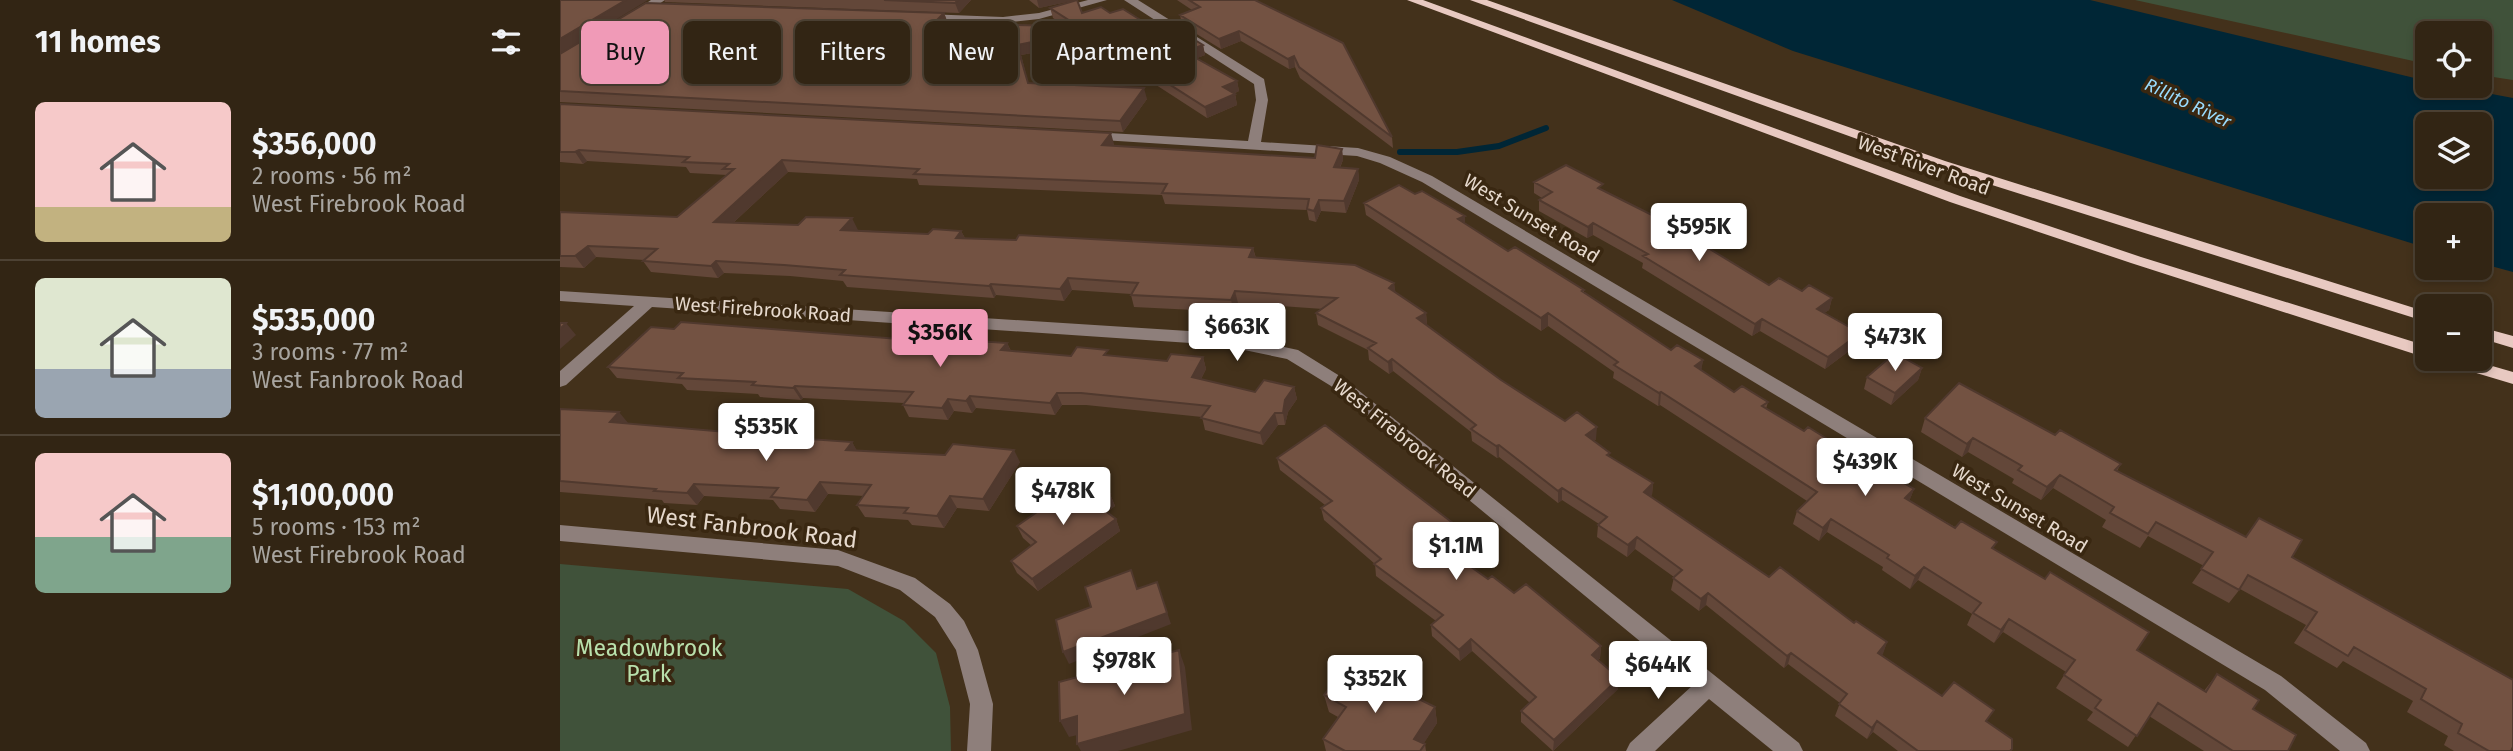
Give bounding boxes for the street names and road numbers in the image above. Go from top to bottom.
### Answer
street label: West River Road [1854,131,1993,200]
street label: West Sunset Road [1460,169,1604,268]
street label: West Firebrook Road [674,292,852,327]
street label: West Firebrook Road [1329,374,1481,503]
street label: West Sunset Road [1948,459,2092,558]
street label: West Fanbrook Road [645,500,859,554]

